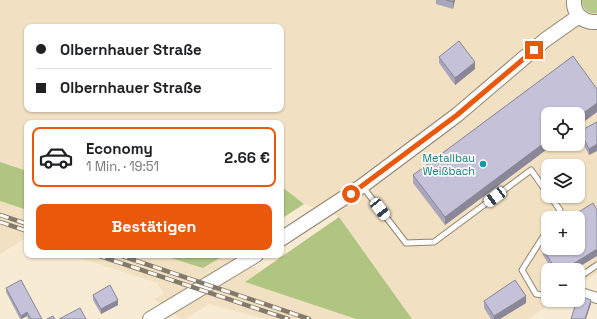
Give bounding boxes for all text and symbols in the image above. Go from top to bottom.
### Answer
text: Olbernhauer Straße [60,40,202,59]
route end [525,41,543,59]
text: Olbernhauer Straße [60,78,202,97]
map controls [541,107,585,307]
button: locate [541,107,585,151]
icon: car [38,139,74,175]
text: Economy [86,139,153,158]
text: 2.66 € [224,148,270,167]
place label: Metallbau Weißbach [422,151,475,178]
text: 1 Min. · 19:51 [86,158,159,175]
marker: Metallbau Weißbach [478,159,488,169]
button: layers [541,159,585,203]
route start [342,185,360,203]
car [482,185,508,209]
car [368,196,392,222]
button: Bestätigen [36,204,272,250]
button: + [541,211,585,255]
button: − [541,263,585,307]

